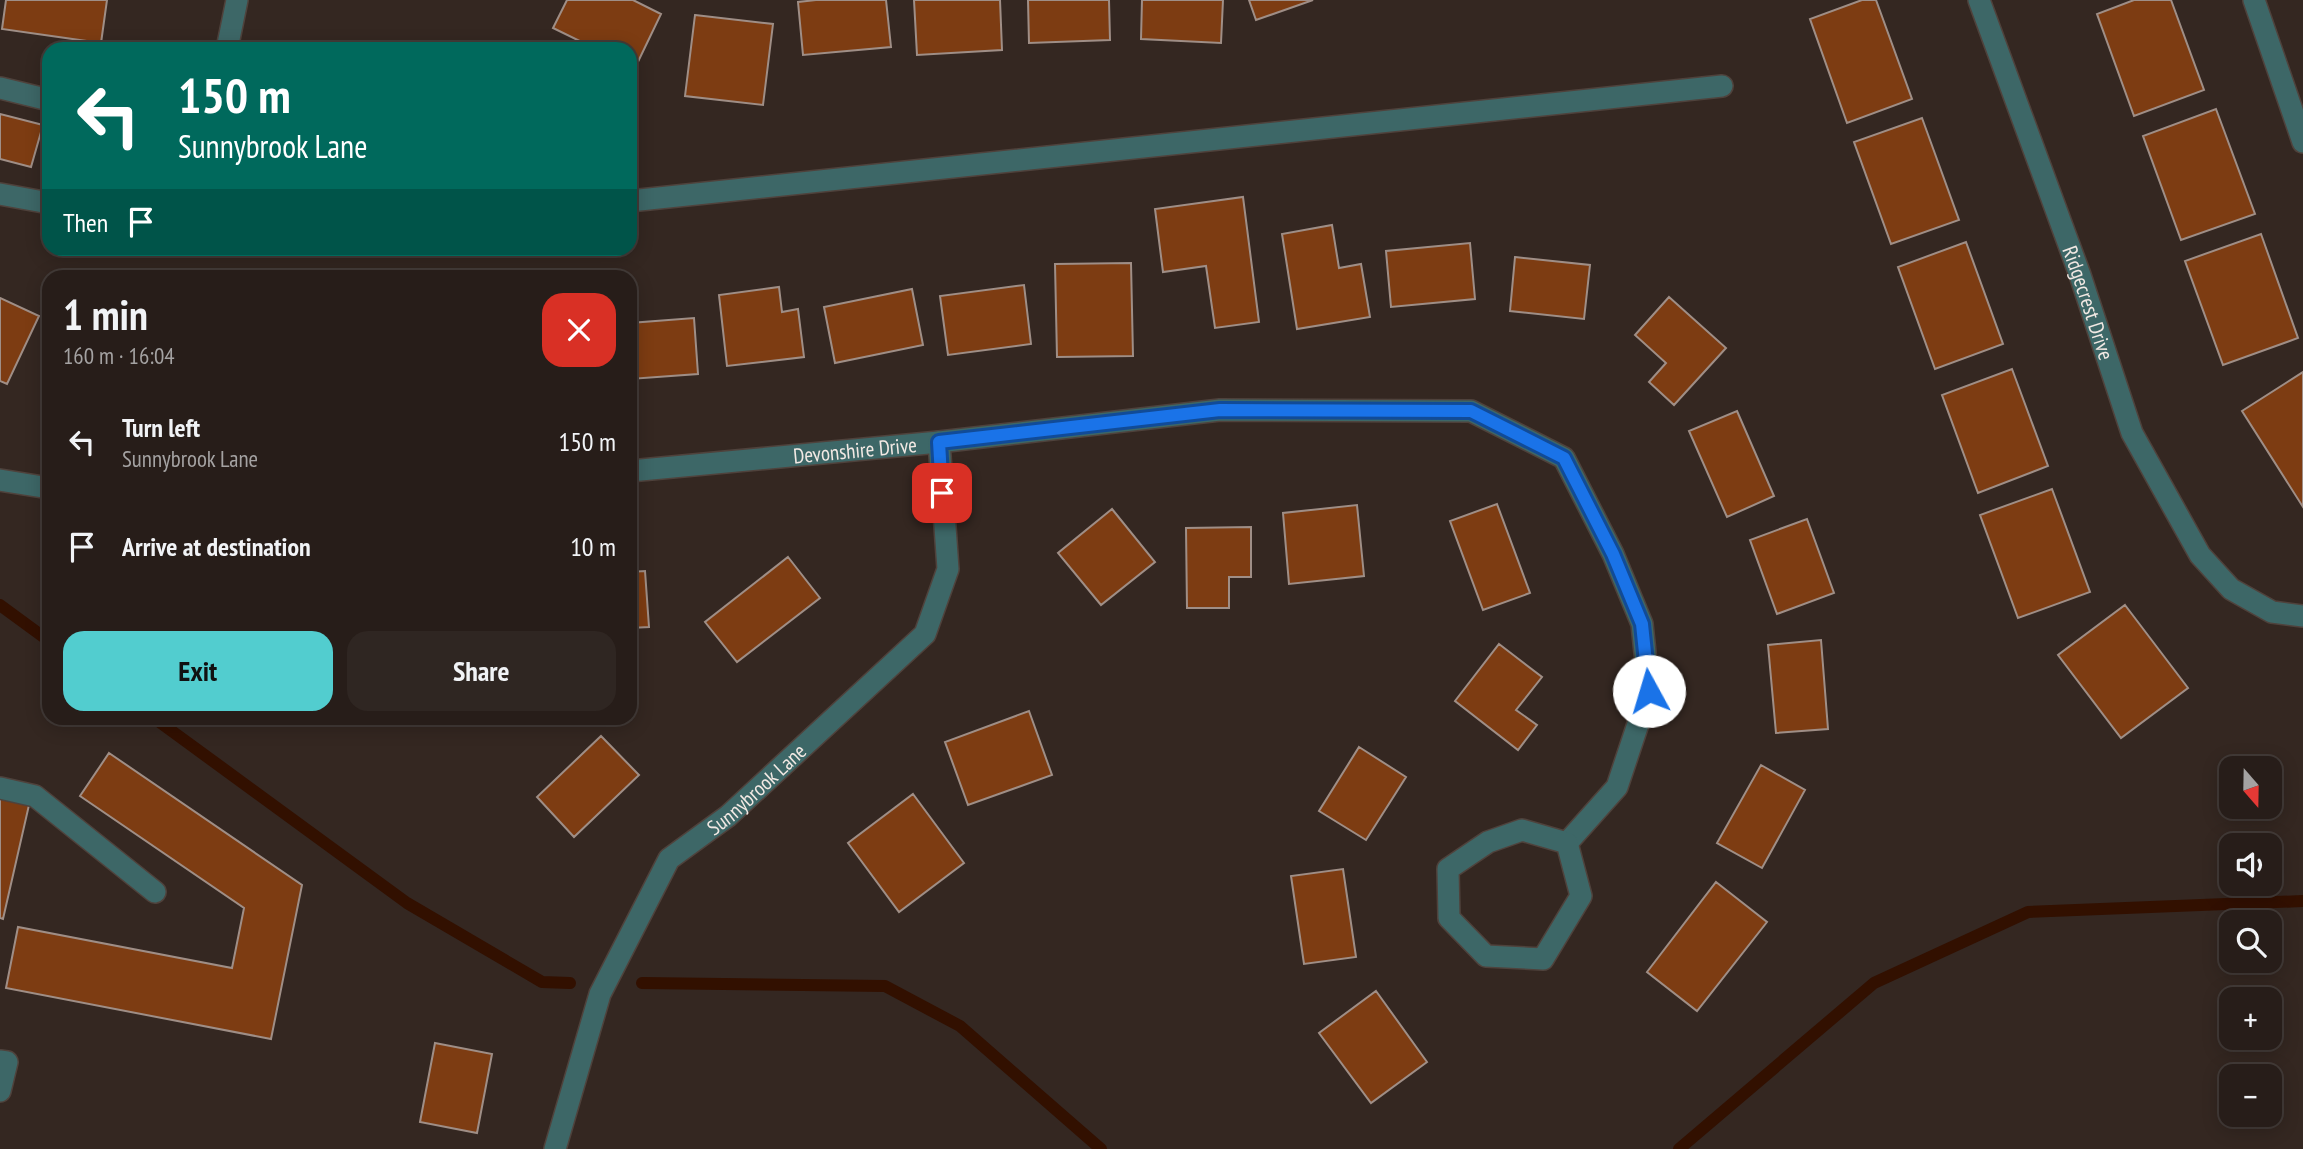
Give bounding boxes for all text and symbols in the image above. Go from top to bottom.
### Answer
text: 150 m [178,63,291,127]
icon: left [63,70,154,161]
text: Sunnybrook Lane [178,125,367,167]
icon: arrive [122,203,160,241]
text: Then [63,206,108,239]
street label: Ridgecrest Drive [2057,242,2120,363]
text: 1 min [63,287,148,342]
button: close [542,293,616,367]
text: 160 m · 16:04 [63,341,175,370]
text: Turn left [122,411,200,444]
icon: left [63,423,101,461]
text: 150 m [558,425,616,458]
street label: Devonshire Drive [792,431,918,469]
text: Sunnybrook Lane [122,444,258,473]
pin [912,463,972,523]
icon: arrive [923,474,961,512]
icon: arrive [63,528,101,566]
text: Arrive at destination [122,530,311,563]
text: 10 m [570,530,616,563]
button: Exit [63,631,333,711]
button: Share [347,631,616,711]
position arrow [1612,654,1686,728]
street label: Sunnybrook Lane [701,737,811,841]
north arrow [2219,756,2282,819]
map controls [2219,756,2282,1127]
button: sound [2219,833,2282,896]
button: search [2219,910,2282,973]
button: + [2219,987,2282,1050]
button: − [2219,1064,2282,1127]

